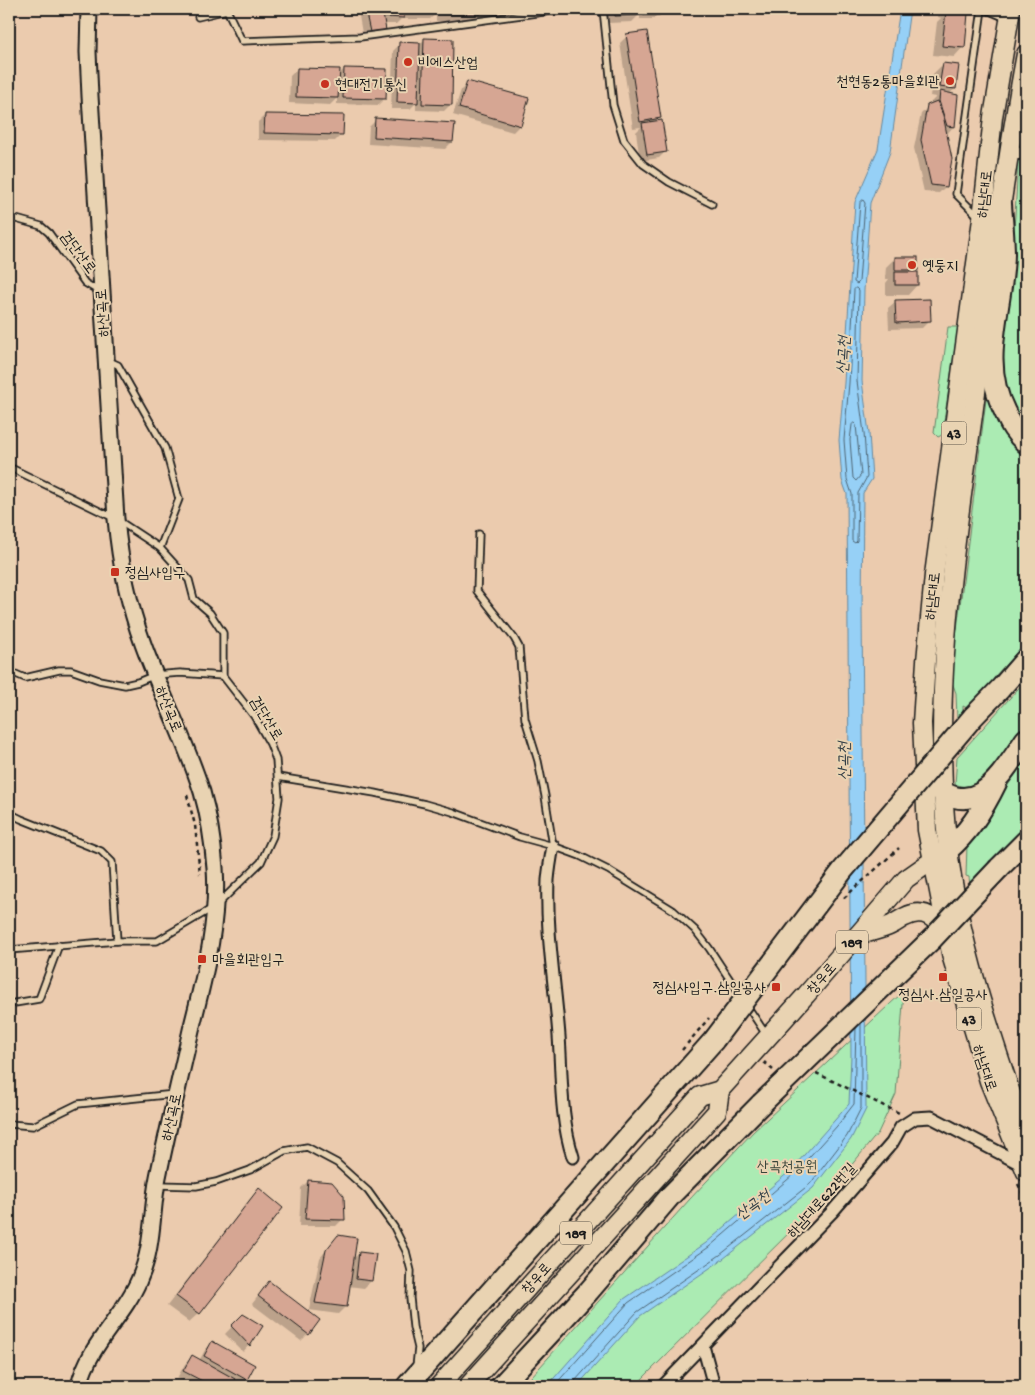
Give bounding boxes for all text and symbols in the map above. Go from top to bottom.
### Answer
place label: 비에스산업 [418,55,478,73]
marker: 비에스산업 [402,56,414,68]
place label: 천현동2통마을회관 [836,74,940,92]
marker: 천현동2통마을회관 [944,75,956,87]
place label: 현대전기통신 [335,77,407,95]
marker: 현대전기통신 [319,78,331,90]
street label: 하남대로 [975,169,997,219]
street label: 검단산로 [56,229,99,278]
place label: 옛둥지 [922,258,958,276]
marker: 옛둥지 [906,259,918,271]
street label: 하산곡로 [93,288,115,338]
water label: 산곡천 [835,333,856,375]
road number: 43 [942,422,966,444]
place label: 정심사입구 [125,565,185,583]
marker: 정심사입구 [109,566,121,578]
street label: 하남대로 [923,571,945,621]
street label: 하산곡로 [150,684,185,736]
street label: 검단산로 [245,694,285,744]
water label: 산곡천 [837,739,856,780]
road number: 189 [836,930,868,954]
place label: 마을회관입구 [212,952,284,970]
marker: 마을회관입구 [196,953,208,965]
street label: 창우로 [804,960,841,999]
marker: 정심사.삼일공사 [937,971,949,983]
place label: 정심사입구.삼일공사 [653,980,766,998]
marker: 정심사입구.삼일공사 [770,981,782,993]
place label: 정심사.삼일공사 [898,987,988,1005]
road number: 43 [956,1008,982,1030]
street label: 하남대로 [967,1043,999,1094]
street label: 하산곡로 [159,1092,187,1143]
park label: 산곡천공원 [757,1159,817,1177]
street label: 하남대로622번길 [784,1160,861,1243]
water label: 산곡천 [733,1187,777,1226]
road number: 189 [560,1222,592,1244]
street label: 창우로 [519,1260,556,1299]

